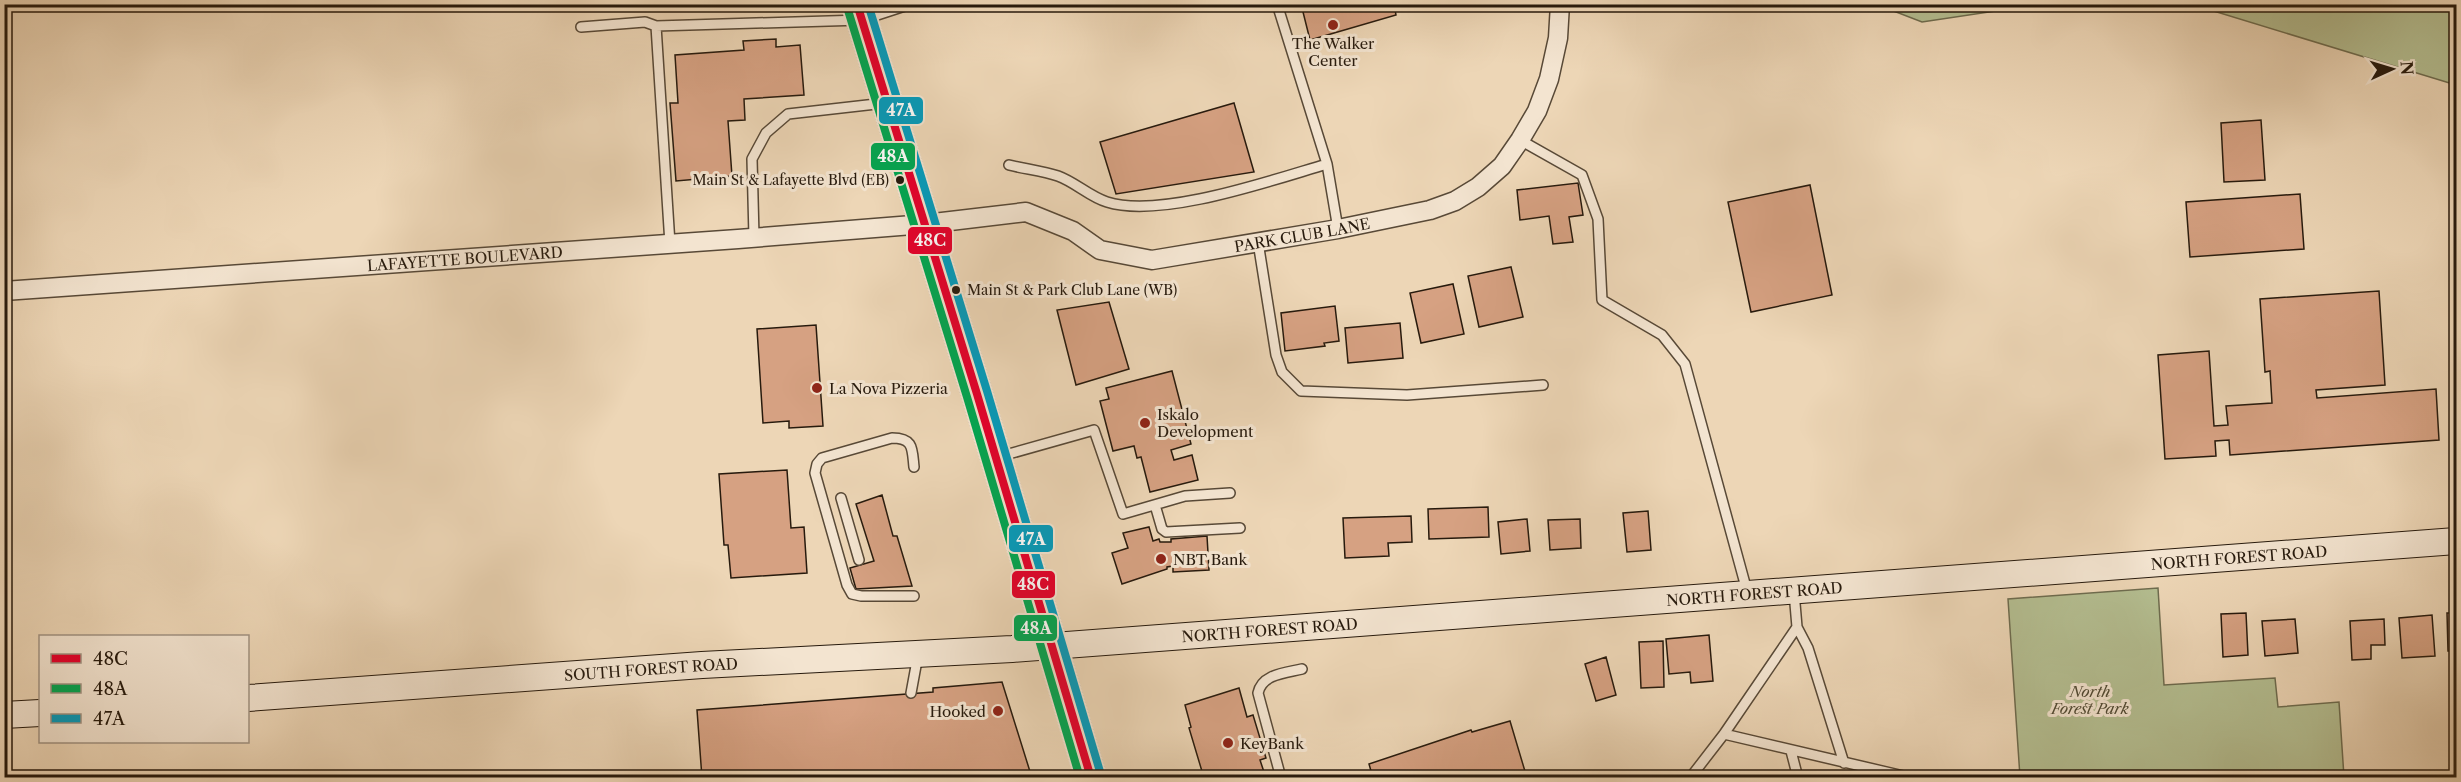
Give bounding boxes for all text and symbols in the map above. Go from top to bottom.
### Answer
marker: The Walker Center [1326,18,1340,32]
place label: The Walker Center [1292,34,1375,70]
north arrow [2362,39,2422,99]
text: N [2397,60,2417,76]
line badge: 47A [878,96,924,125]
text: 47A [886,100,916,120]
line badge: 48A [870,142,916,171]
text: 48A [877,146,909,166]
place label: Main St & Lafayette Blvd (EB) [693,171,889,189]
marker: Main St & Lafayette Blvd (EB) [894,174,906,186]
street label: PARK CLUB LANE [1233,213,1372,256]
line badge: 48C [907,226,953,255]
text: 48C [914,230,946,250]
street label: LAFAYETTE BOULEVARD [366,242,563,275]
place label: Main St & Park Club Lane (WB) [967,281,1177,299]
marker: Main St & Park Club Lane (WB) [950,284,962,296]
place label: La Nova Pizzeria [829,379,948,398]
marker: La Nova Pizzeria [810,381,824,395]
place label: Iskalo Development [1157,405,1254,441]
marker: Iskalo Development [1138,416,1152,430]
line badge: 47A [1008,524,1054,553]
text: 47A [1016,529,1046,549]
street label: NORTH FOREST ROAD [2150,541,2328,573]
place label: NBT Bank [1173,550,1248,569]
marker: NBT Bank [1154,552,1168,566]
line badge: 48C [1011,570,1056,599]
text: 48C [1017,574,1049,594]
street label: NORTH FOREST ROAD [1665,577,1843,610]
line badge: 48A [1013,614,1058,642]
street label: NORTH FOREST ROAD [1181,614,1358,646]
text: 48A [1020,618,1052,638]
legend [39,635,249,743]
text: 48C [93,648,128,670]
street label: SOUTH FOREST ROAD [563,654,738,685]
text: 48A [93,678,128,700]
park label: North Forest Park [2050,682,2129,718]
place label: Hooked [929,702,986,721]
marker: Hooked [991,704,1005,718]
text: 47A [93,708,126,730]
place label: KeyBank [1240,734,1305,753]
marker: KeyBank [1221,736,1235,750]

